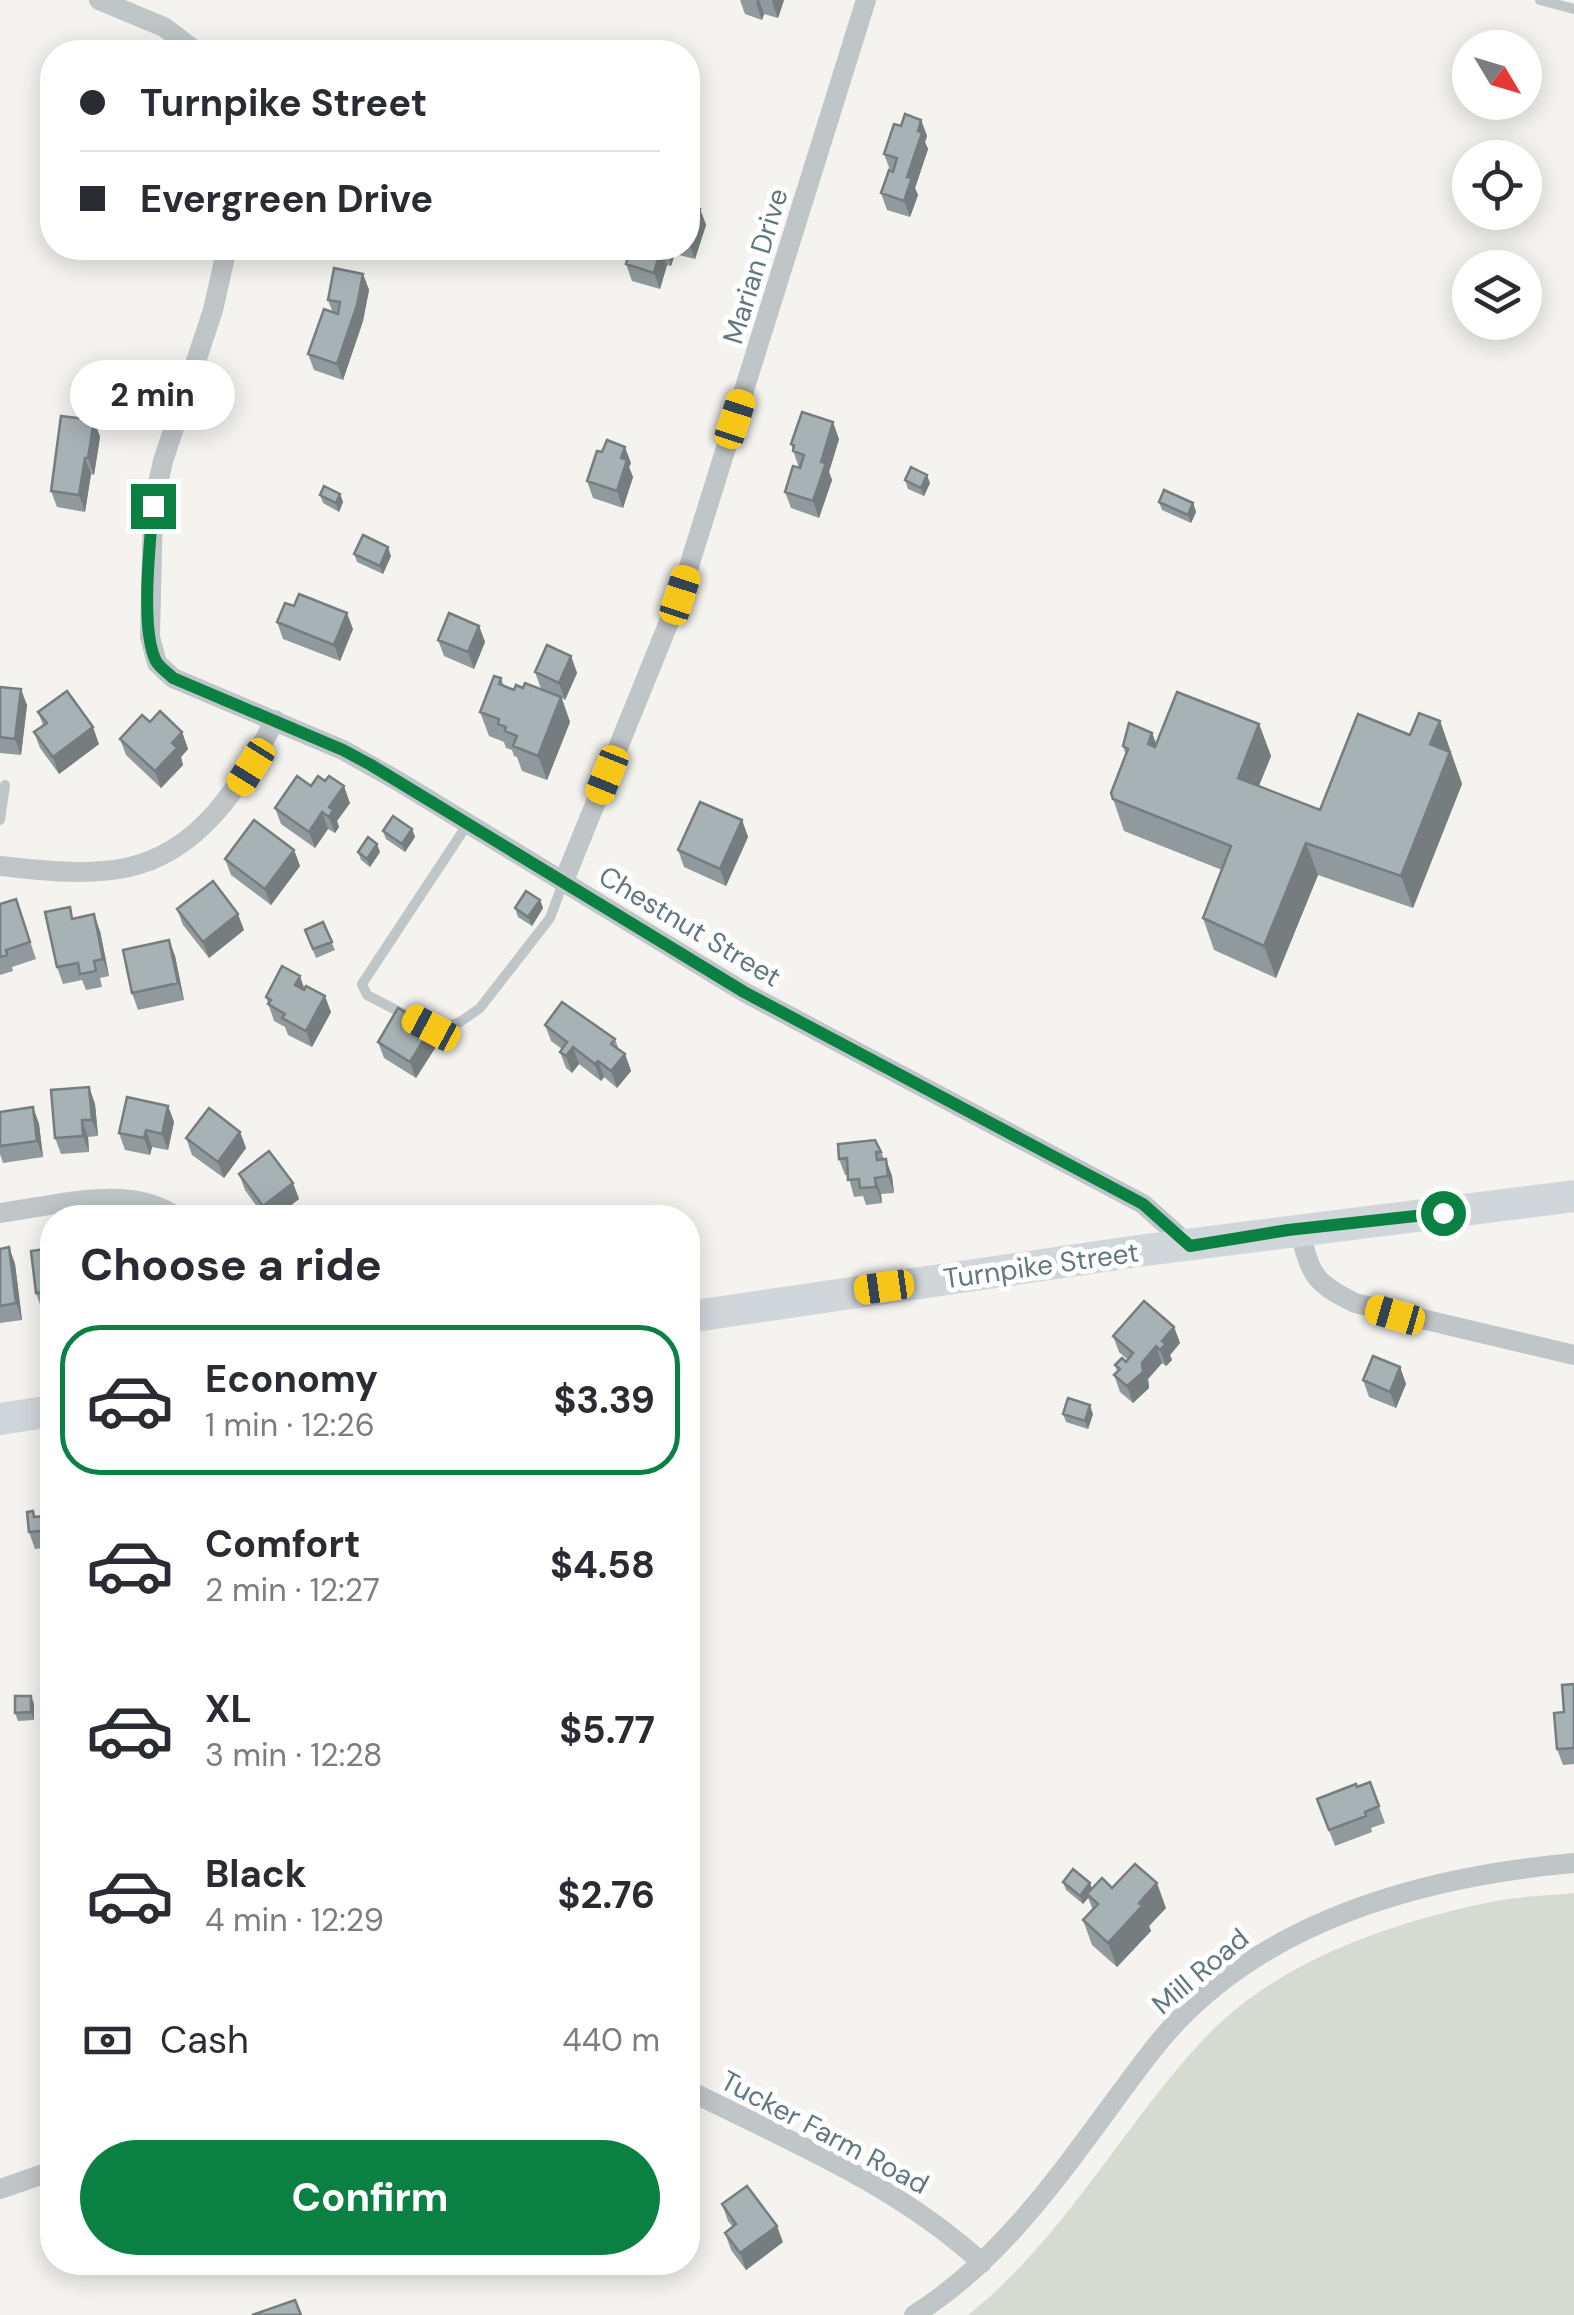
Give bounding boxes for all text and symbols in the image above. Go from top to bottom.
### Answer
north arrow [1452,30,1542,120]
map controls [1452,30,1542,340]
text: Turnpike Street [140,78,427,128]
button: locate [1452,140,1542,230]
text: Evergreen Drive [140,174,433,224]
street label: Marian Drive [714,184,797,349]
button: layers [1452,250,1542,340]
callout: 2 min [70,361,236,431]
text: 2 min [110,374,195,416]
car [711,386,759,452]
route end [131,484,176,529]
car [656,562,704,628]
car [222,734,280,800]
car [582,742,632,808]
street label: Chestnut Street [592,857,788,995]
car [397,1001,465,1055]
route start [1421,1191,1466,1236]
street label: Turnpike Street [941,1233,1141,1298]
text: Choose a ride [80,1235,382,1294]
car [852,1268,916,1306]
car [1362,1292,1428,1338]
text: Economy [205,1354,378,1404]
icon: car [85,1355,175,1445]
text: $3.39 [553,1375,655,1425]
text: 1 min · 12:26 [205,1404,375,1446]
text: Comfort [205,1519,361,1569]
icon: car [85,1520,175,1610]
text: $4.58 [550,1540,655,1590]
text: 2 min · 12:27 [205,1569,380,1611]
text: XL [205,1684,252,1734]
icon: car [85,1685,175,1775]
text: $5.77 [559,1705,655,1755]
text: 3 min · 12:28 [205,1734,383,1776]
text: Black [205,1849,307,1899]
icon: car [85,1850,175,1940]
text: $2.76 [558,1870,655,1920]
text: 4 min · 12:29 [205,1899,384,1941]
street label: Mill Road [1144,1920,1256,2023]
icon: cash [80,2013,135,2068]
text: Cash [160,2015,249,2065]
text: 440 m [562,2019,660,2061]
street label: Tucker Farm Road [714,2062,935,2203]
button: Confirm [80,2140,660,2255]

